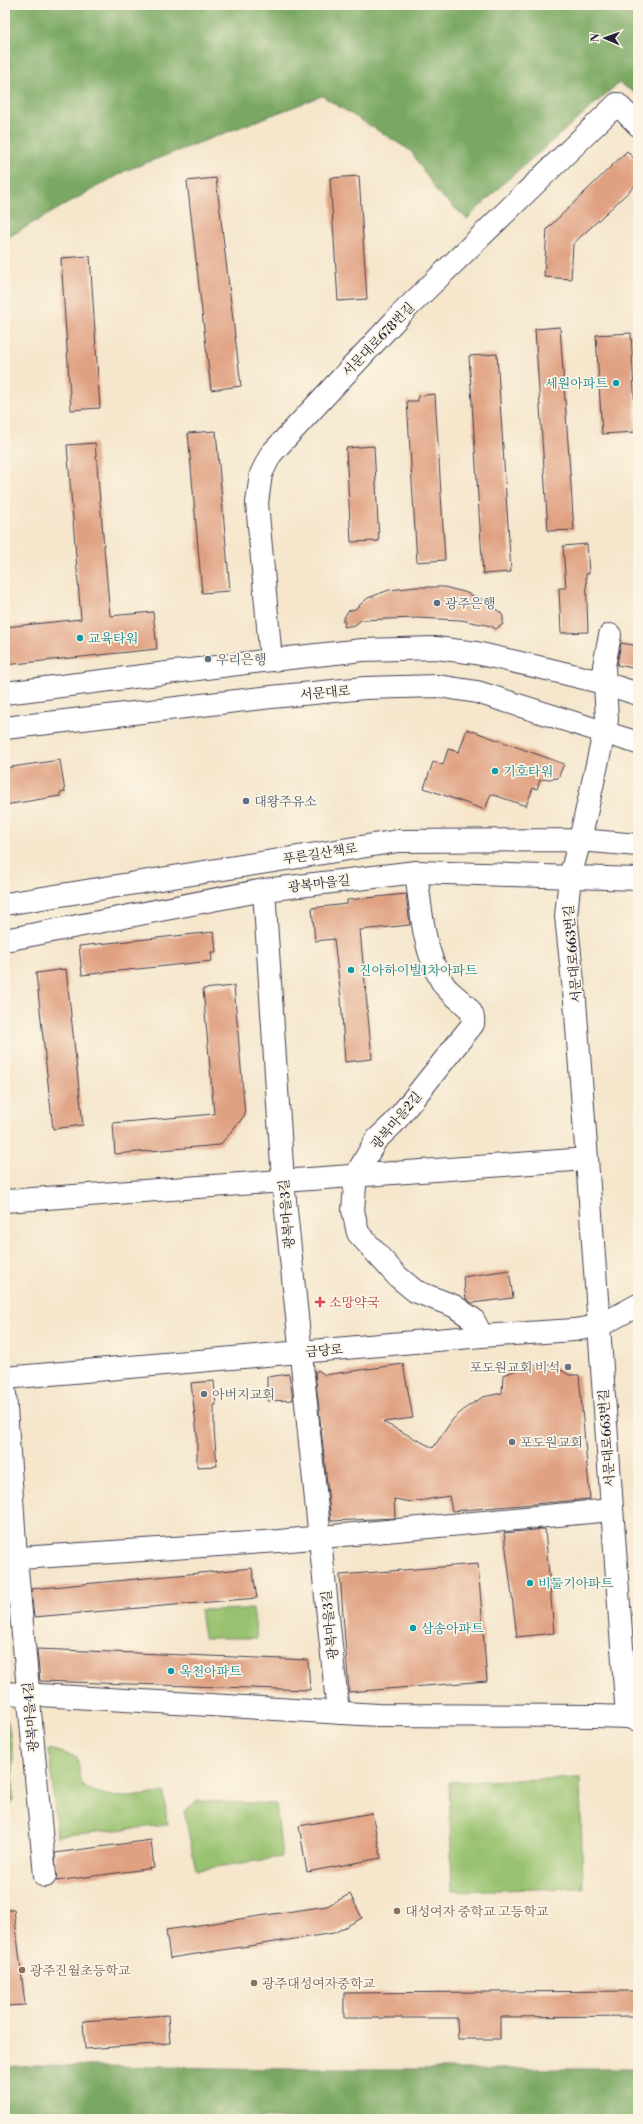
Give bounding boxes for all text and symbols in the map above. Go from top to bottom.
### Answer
north arrow [585,18,625,58]
text: N [589,33,603,42]
street label: 서문대로678번길 [339,299,418,380]
place label: 세원아파트 [545,376,608,392]
marker: 세원아파트 [611,378,621,388]
place label: 광주은행 [445,596,495,612]
marker: 광주은행 [432,598,442,608]
place label: 교육타워 [88,631,138,647]
marker: 교육타워 [75,633,85,643]
place label: 우리은행 [216,652,266,668]
marker: 우리은행 [203,654,213,664]
street label: 서문대로 [299,683,351,703]
place label: 기호타워 [503,764,553,780]
marker: 기호타워 [490,766,500,776]
place label: 대왕주유소 [254,794,317,810]
marker: 대왕주유소 [241,796,251,806]
street label: 푸른길산책로 [282,840,359,868]
street label: 광복마을길 [287,872,351,896]
street label: 서문대로663번길 [561,904,585,1004]
place label: 진아하이빌1차아파트 [359,963,478,979]
marker: 진아하이빌1차아파트 [346,965,356,975]
street label: 광복마을2길 [368,1089,425,1153]
street label: 광복마을3길 [276,1178,298,1249]
place label: 소망약국 [329,1295,380,1311]
marker: 소망약국 [314,1296,326,1308]
street label: 금당로 [305,1341,344,1361]
place label: 포도원교회 비석 [469,1360,560,1376]
marker: 포도원교회 비석 [563,1362,573,1372]
place label: 아버지교회 [212,1387,275,1403]
street label: 서문대로663번길 [596,1388,618,1488]
marker: 아버지교회 [199,1389,209,1399]
place label: 포도원교회 [520,1435,583,1451]
marker: 포도원교회 [507,1437,517,1447]
place label: 비둘기아파트 [538,1576,614,1592]
marker: 비둘기아파트 [525,1578,535,1588]
street label: 광복마을3길 [318,1589,342,1661]
place label: 삼송아파트 [421,1621,484,1637]
marker: 삼송아파트 [408,1623,418,1633]
place label: 옥천아파트 [179,1664,242,1680]
marker: 옥천아파트 [166,1666,176,1676]
street label: 광복마을4길 [20,1681,42,1753]
place label: 대성여자 중학교 고등학교 [405,1904,549,1920]
marker: 대성여자 중학교 고등학교 [392,1906,402,1916]
place label: 광주진월초등학교 [30,1963,131,1979]
marker: 광주진월초등학교 [17,1965,27,1975]
place label: 광주대성여자중학교 [262,1976,375,1992]
marker: 광주대성여자중학교 [249,1978,259,1988]

